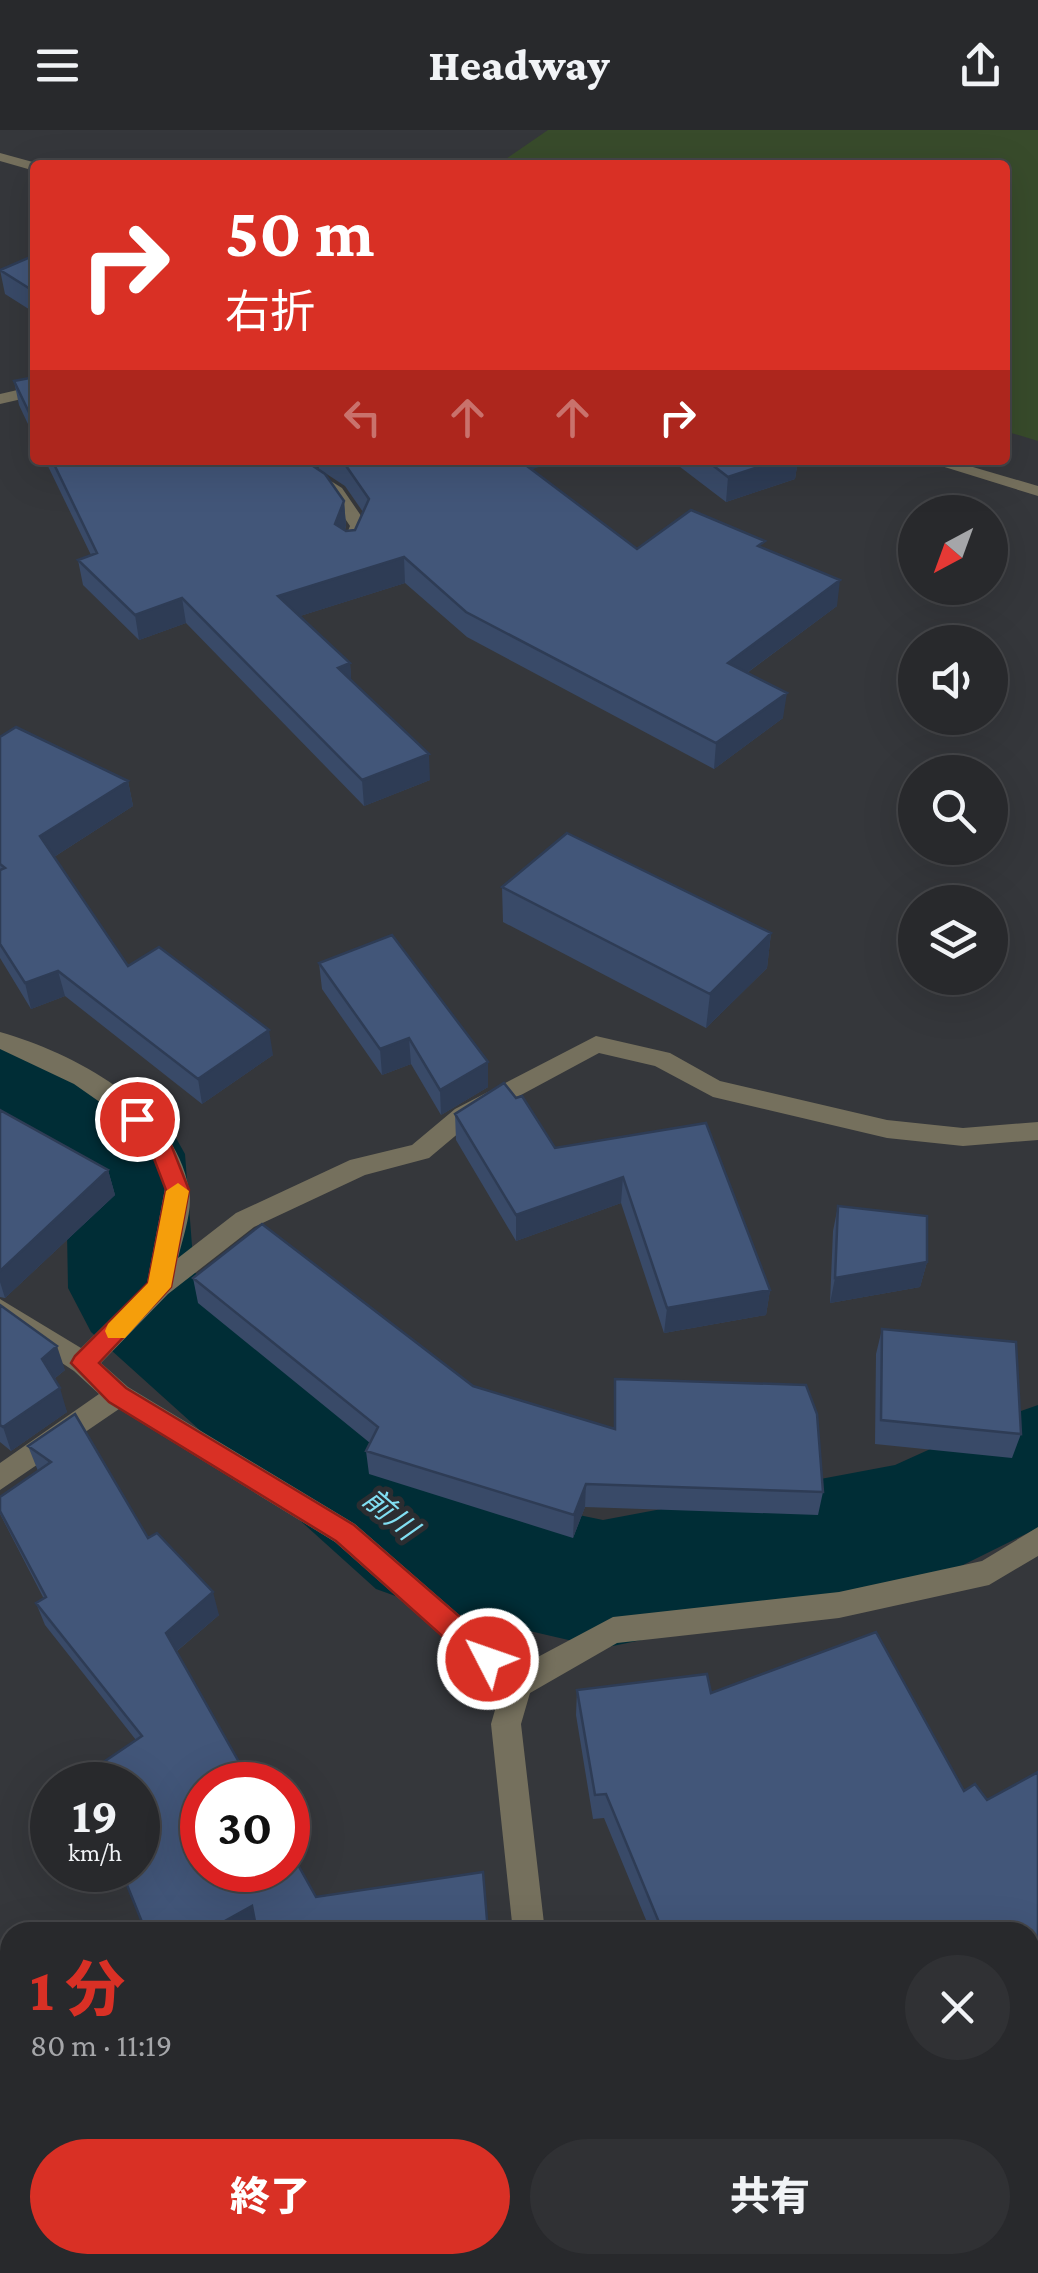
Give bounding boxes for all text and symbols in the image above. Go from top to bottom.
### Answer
icon: menu [30,38,85,93]
icon: share [953,38,1008,93]
text: Headway [428,40,610,90]
text: 50 m [225,193,375,271]
icon: right [60,200,190,330]
text: 右折 [225,287,315,337]
icon: left [335,390,390,445]
icon: ahead [440,390,495,445]
icon: ahead [545,390,600,445]
icon: right [650,390,705,445]
north arrow [898,495,1008,605]
map controls [898,495,1008,995]
button: sound [898,625,1008,735]
button: search [898,755,1008,865]
button: layers [898,885,1008,995]
pin [95,1077,180,1162]
icon: arrive [110,1092,165,1147]
water label: 前川 [357,1481,426,1548]
position arrow [436,1607,540,1711]
speed limit sign: 30 [180,1762,310,1892]
text: 19 [72,1787,118,1843]
text: km/h [68,1839,122,1866]
button: close [905,1955,1010,2060]
text: 1 分 [30,1956,125,2023]
text: 80 m · 11:19 [30,2027,172,2063]
button: 終了 [30,2139,510,2254]
button: 共有 [530,2139,1010,2254]

